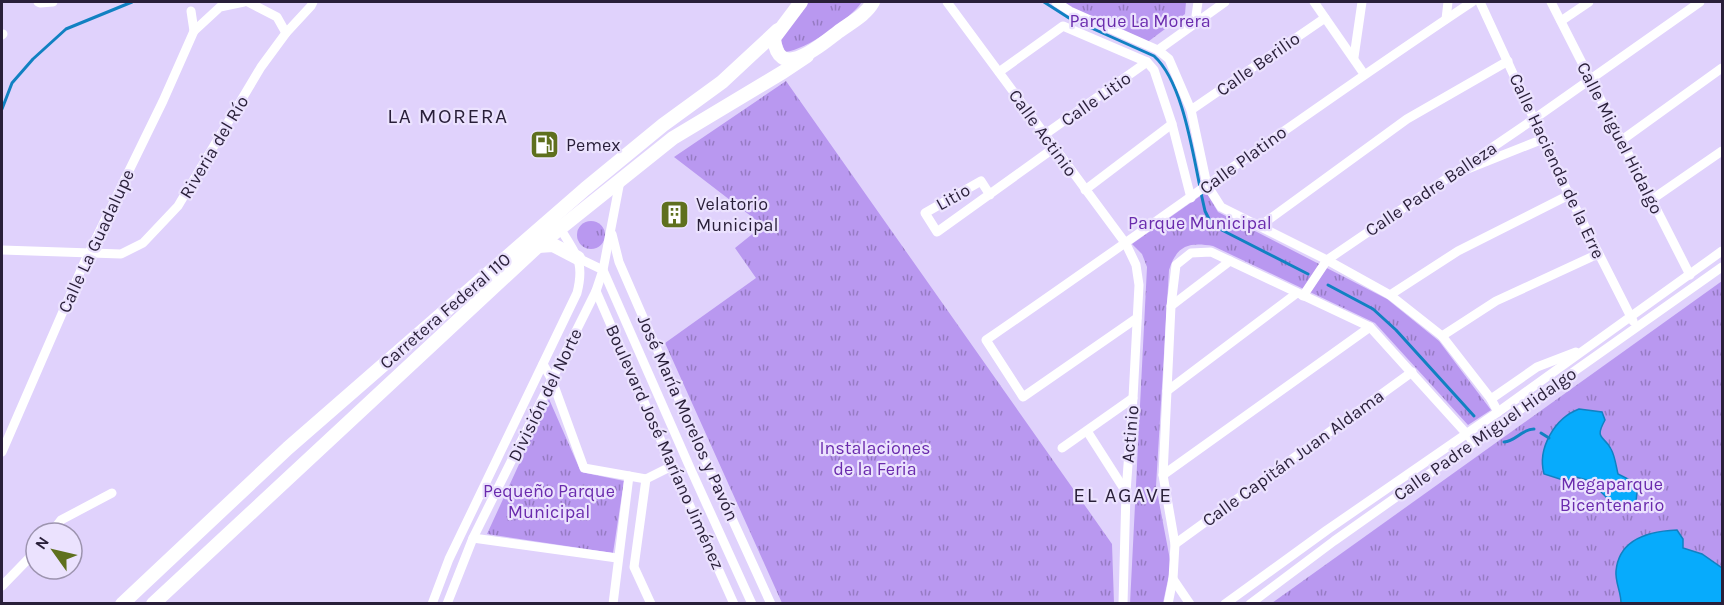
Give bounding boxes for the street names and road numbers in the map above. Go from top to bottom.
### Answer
street label: Calle Berilio [1212,27,1304,101]
street label: Calle Miguel Hidalgo [1572,58,1668,218]
street label: Calle Litio [1057,67,1135,131]
street label: Calle Hacienda de la Erre [1504,70,1610,262]
street label: Calle Actinio [1004,85,1082,181]
street label: Riveria del Río [175,92,253,202]
street label: Calle Platino [1195,121,1291,199]
street label: Calle Padre Balleza [1361,137,1501,241]
street label: Calle La Guadalupe [53,166,139,316]
street label: Litio [932,179,974,215]
street label: Carretera Federal 110 [375,248,515,374]
street label: José María Morelos y Pavón [633,312,743,524]
street label: Boulevard José Maríano Jiménez [601,321,729,573]
street label: División del Norte [503,325,587,465]
street label: Calle Padre Miguel Hidalgo [1389,362,1581,506]
street label: Calle Capitán Juan Aldama [1198,385,1388,531]
street label: Actinio [1117,404,1143,464]

